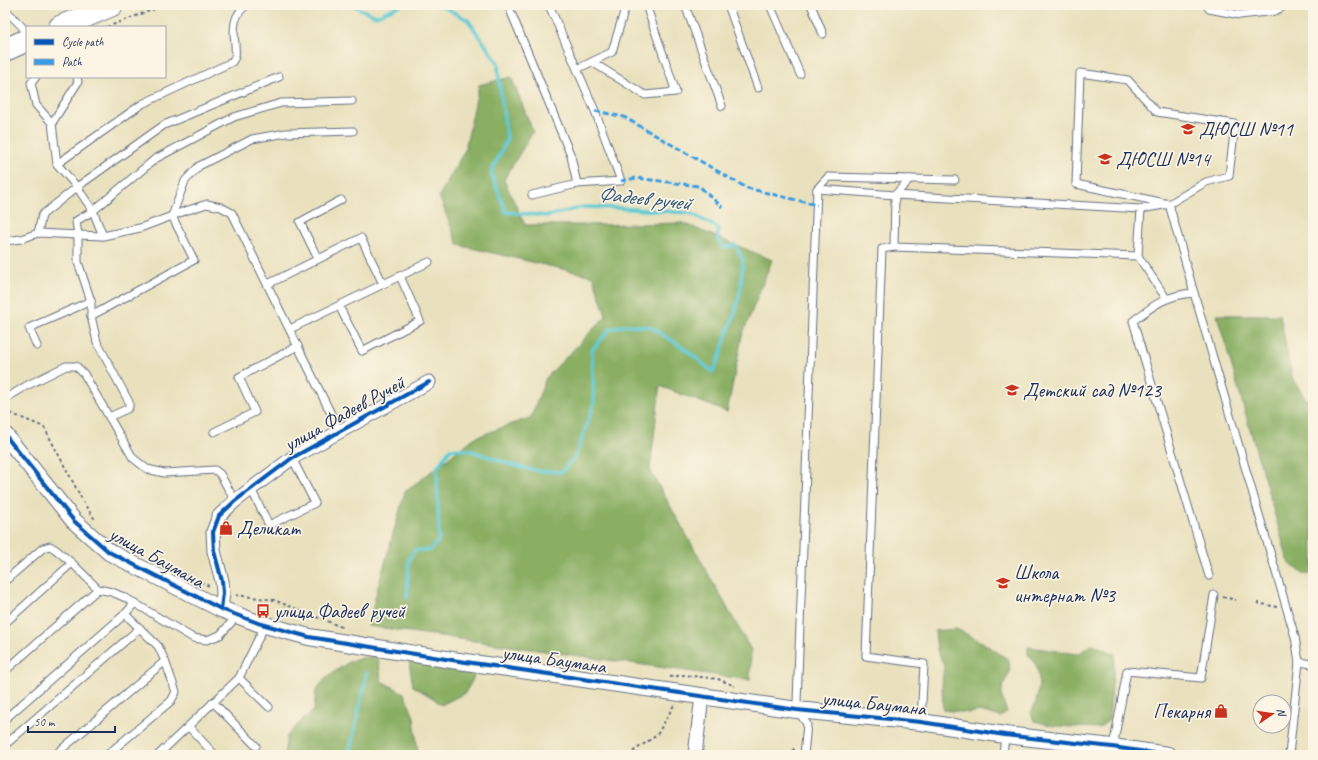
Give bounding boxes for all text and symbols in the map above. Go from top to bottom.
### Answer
legend [26,26,166,78]
text: Cycle path [62,34,104,50]
text: Path [62,54,82,70]
place label: ДЮСШ №11 [1199,117,1294,142]
school or university icon: ДЮСШ №11 [1180,121,1196,137]
place label: ДЮСШ №14 [1116,147,1212,172]
school or university icon: ДЮСШ №14 [1097,151,1113,167]
water label: Фадеев ручей [597,180,696,216]
street label: улица Фадеев Ручей [279,369,410,457]
place label: Детский сад №123 [1023,378,1163,403]
school or university icon: Детский сад №123 [1004,382,1020,398]
place label: Деликат [237,516,301,541]
shop icon: Деликат [218,520,234,536]
street label: улица Баумана [104,521,210,594]
place label: Школа интернат №3 [1014,560,1117,608]
school or university icon: Школа интернат №3 [995,575,1011,591]
place label: улица Фадеев ручей [273,599,407,624]
bus stop icon: улица Фадеев ручей [255,603,271,619]
street label: улица Баумана [499,640,609,679]
street label: улица Баумана [820,685,929,722]
north arrow [1252,694,1292,734]
place label: Пекарня [1153,699,1212,724]
shop icon: Пекарня [1213,703,1229,719]
text: N [1274,707,1290,719]
scale bar [28,708,115,734]
text: 50 m [34,714,56,730]

